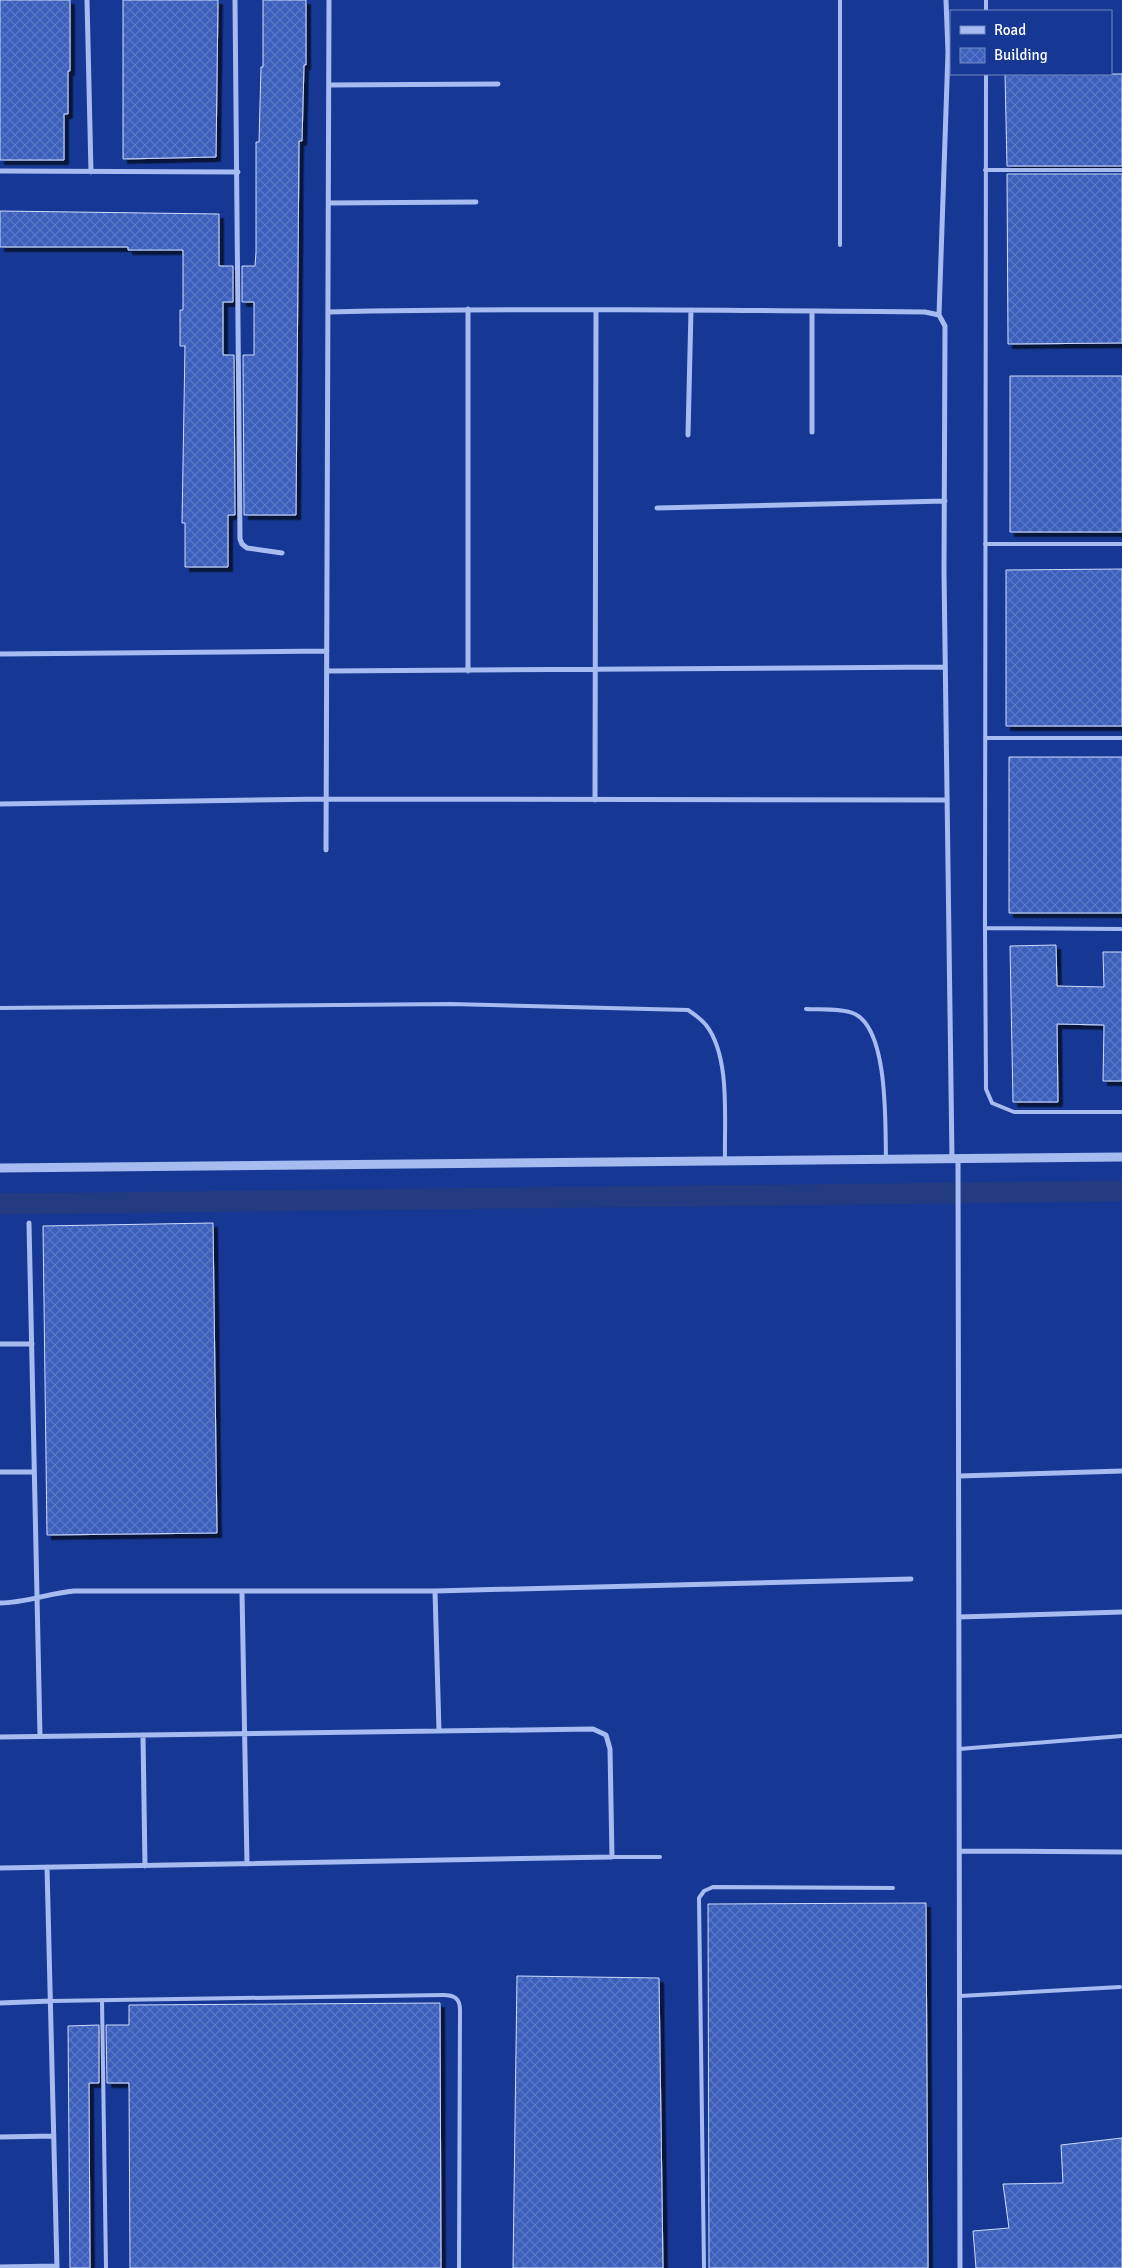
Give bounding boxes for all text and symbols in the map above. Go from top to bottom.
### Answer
legend [950,10,1112,75]
text: Road [994,21,1026,39]
text: Building [994,46,1048,64]

